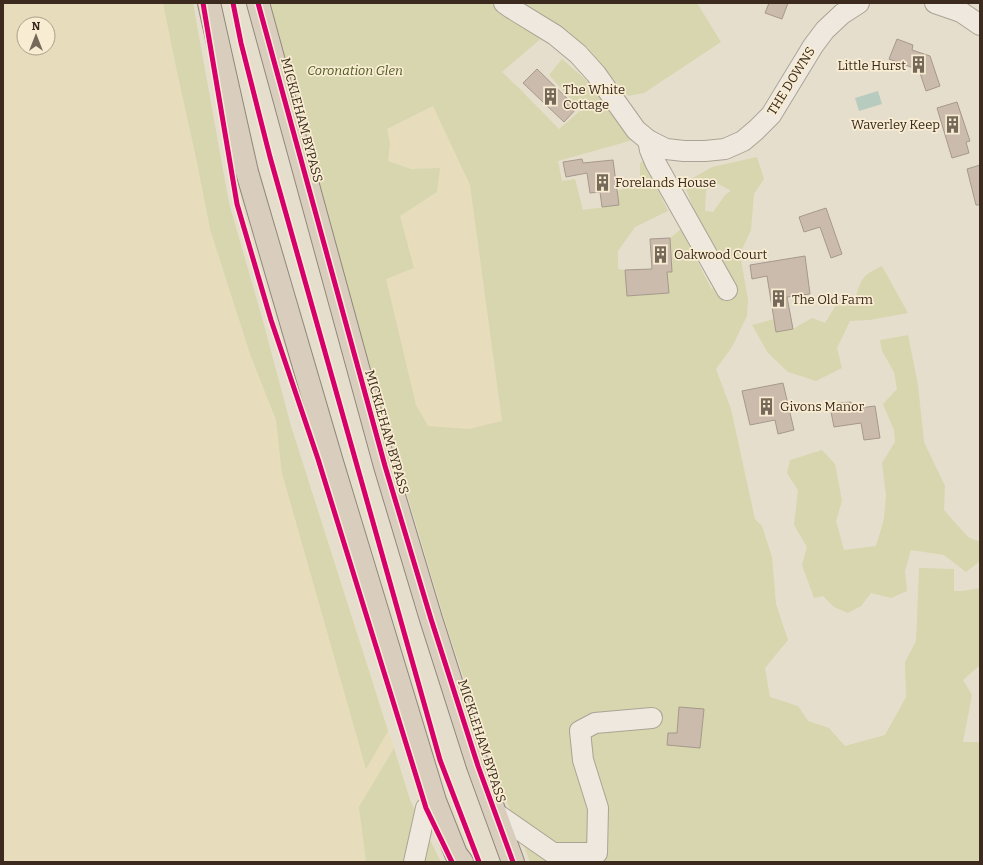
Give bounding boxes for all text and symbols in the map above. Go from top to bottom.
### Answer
north arrow [16,16,56,56]
text: N [32,20,41,33]
street label: THE DOWNS [764,44,818,118]
building icon: Little Hurst [909,55,929,75]
street label: MICKLEHAM BYPASS [278,56,326,184]
place label: Little Hurst [838,58,906,73]
park label: Coronation Glen [307,63,403,78]
place label: The White Cottage [563,82,625,112]
building icon: The White Cottage [540,86,560,106]
building icon: Waverley Keep [943,114,963,134]
place label: Waverley Keep [851,117,940,132]
building icon: Forelands House [592,172,612,192]
place label: Forelands House [615,175,716,190]
building icon: Oakwood Court [651,244,671,264]
place label: Oakwood Court [674,247,767,262]
building icon: The Old Farm [769,289,789,309]
place label: The Old Farm [792,292,874,307]
street label: MICKLEHAM BYPASS [362,368,412,496]
building icon: Givons Manor [757,396,777,416]
place label: Givons Manor [780,399,865,414]
street label: MICKLEHAM BYPASS [455,678,509,804]

